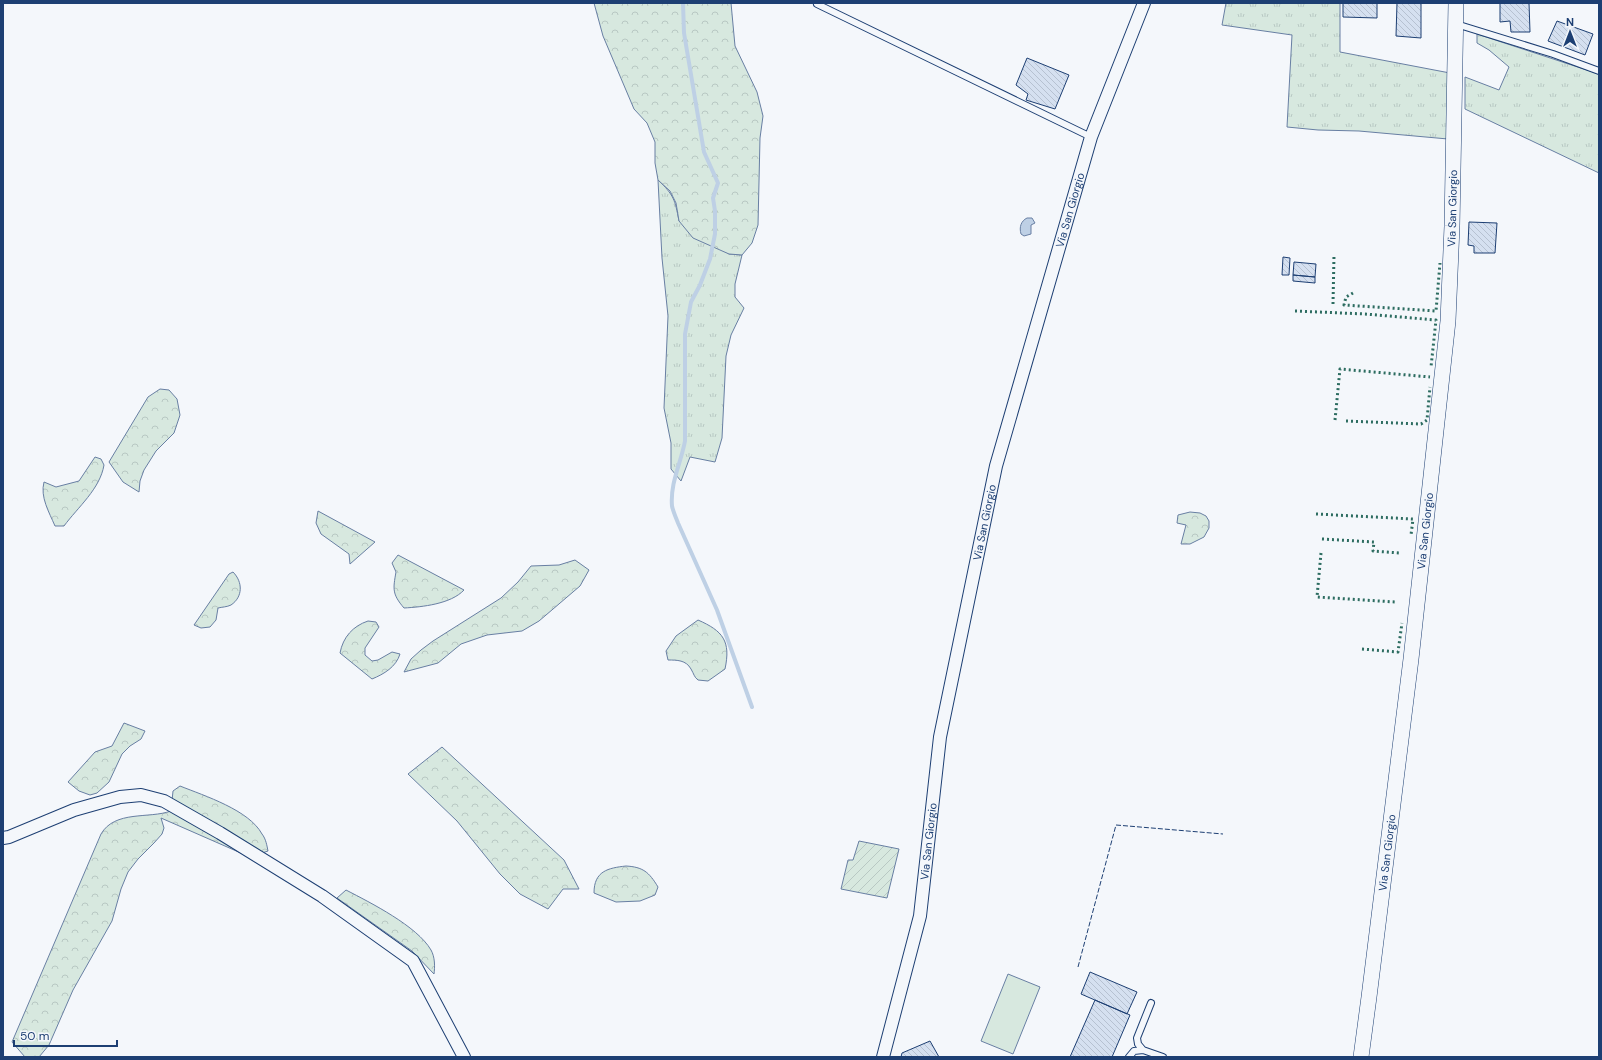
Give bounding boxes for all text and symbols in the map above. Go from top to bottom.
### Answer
north arrow [1550,12,1590,52]
text: N [1566,15,1574,29]
street label: Via San Giorgio [1444,169,1460,247]
street label: Via San Giorgio [1052,171,1087,249]
street label: Via San Giorgio [970,483,999,562]
street label: Via San Giorgio [1414,492,1436,570]
street label: Via San Giorgio [917,802,940,880]
street label: Via San Giorgio [1375,813,1399,892]
scale bar [14,1022,117,1048]
text: 50 m [20,1028,49,1044]

